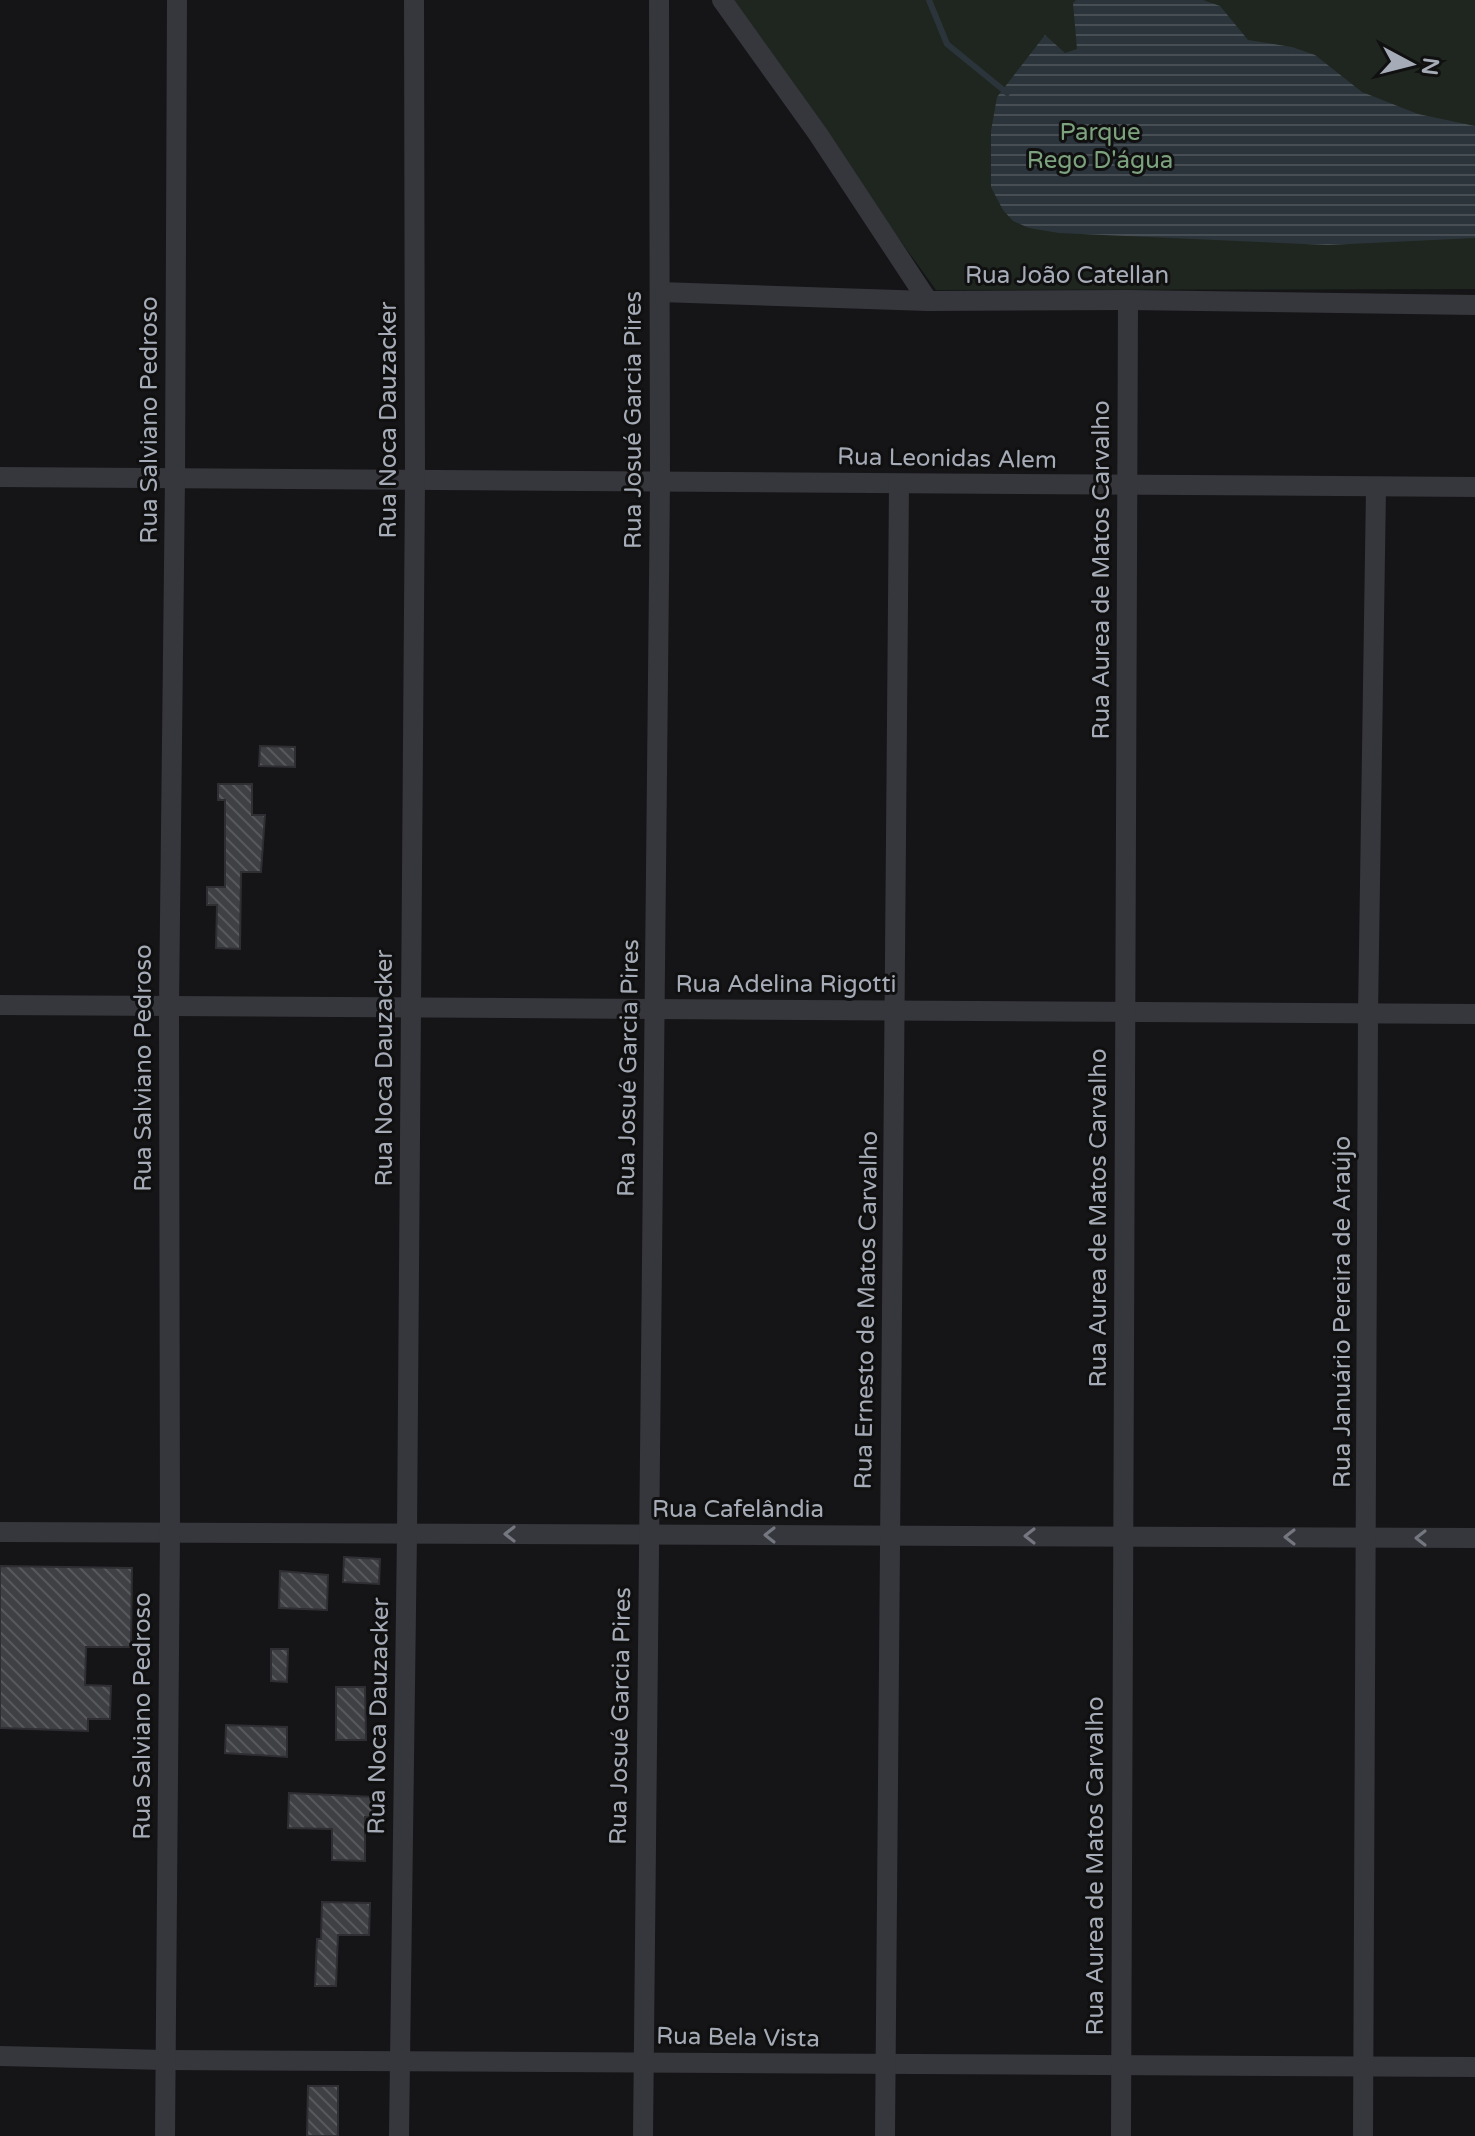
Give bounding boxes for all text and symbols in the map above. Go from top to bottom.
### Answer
north arrow [1371,24,1451,104]
text: N [1416,56,1444,77]
park label: Parque Rego D'água [1027,118,1173,175]
street label: Rua João Catellan [965,261,1169,290]
street label: Rua Josué Garcia Pires [619,291,648,549]
street label: Rua Salviano Pedroso [135,296,164,544]
street label: Rua Noca Dauzacker [374,301,403,539]
street label: Rua Aurea de Matos Carvalho [1087,400,1116,740]
street label: Rua Leonidas Alem [837,442,1057,475]
street label: Rua Josué Garcia Pires [612,939,645,1197]
street label: Rua Salviano Pedroso [129,944,158,1192]
street label: Rua Noca Dauzacker [370,949,399,1187]
street label: Rua Adelina Rigotti [675,970,897,999]
street label: Rua Aurea de Matos Carvalho [1084,1048,1113,1388]
street label: Rua Ernesto de Matos Carvalho [849,1131,884,1490]
street label: Rua Januário Pereira de Araújo [1328,1136,1357,1488]
street label: Rua Cafelândia [652,1495,824,1524]
one-way arrow [503,1525,516,1543]
one-way arrow [763,1526,776,1544]
one-way arrow [1023,1527,1036,1545]
one-way arrow [1283,1528,1296,1546]
one-way arrow [1414,1529,1427,1547]
street label: Rua Josué Garcia Pires [604,1587,637,1845]
street label: Rua Salviano Pedroso [128,1592,157,1840]
street label: Rua Noca Dauzacker [362,1596,395,1835]
street label: Rua Aurea de Matos Carvalho [1081,1696,1110,2036]
street label: Rua Bela Vista [656,2022,820,2053]

